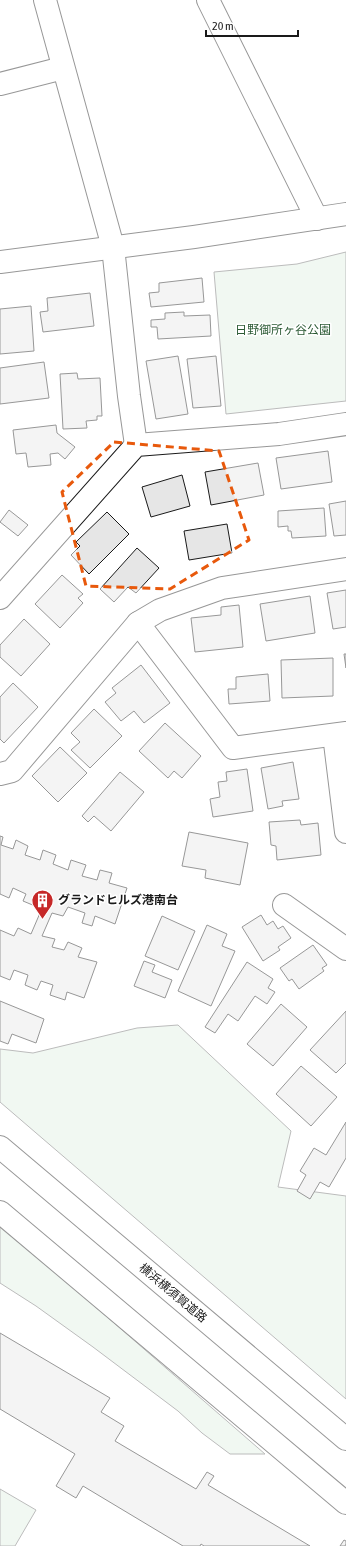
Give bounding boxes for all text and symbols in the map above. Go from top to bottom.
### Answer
scale bar [206,12,298,38]
text: 20 m [212,19,234,33]
park label: 日野御所ヶ谷公園 [235,323,331,337]
building icon: グランドヒルズ港南台 [30,887,56,920]
place label: グランドヒルズ港南台 [58,893,178,907]
street label: 横浜横須賀道路 [136,1261,210,1325]

